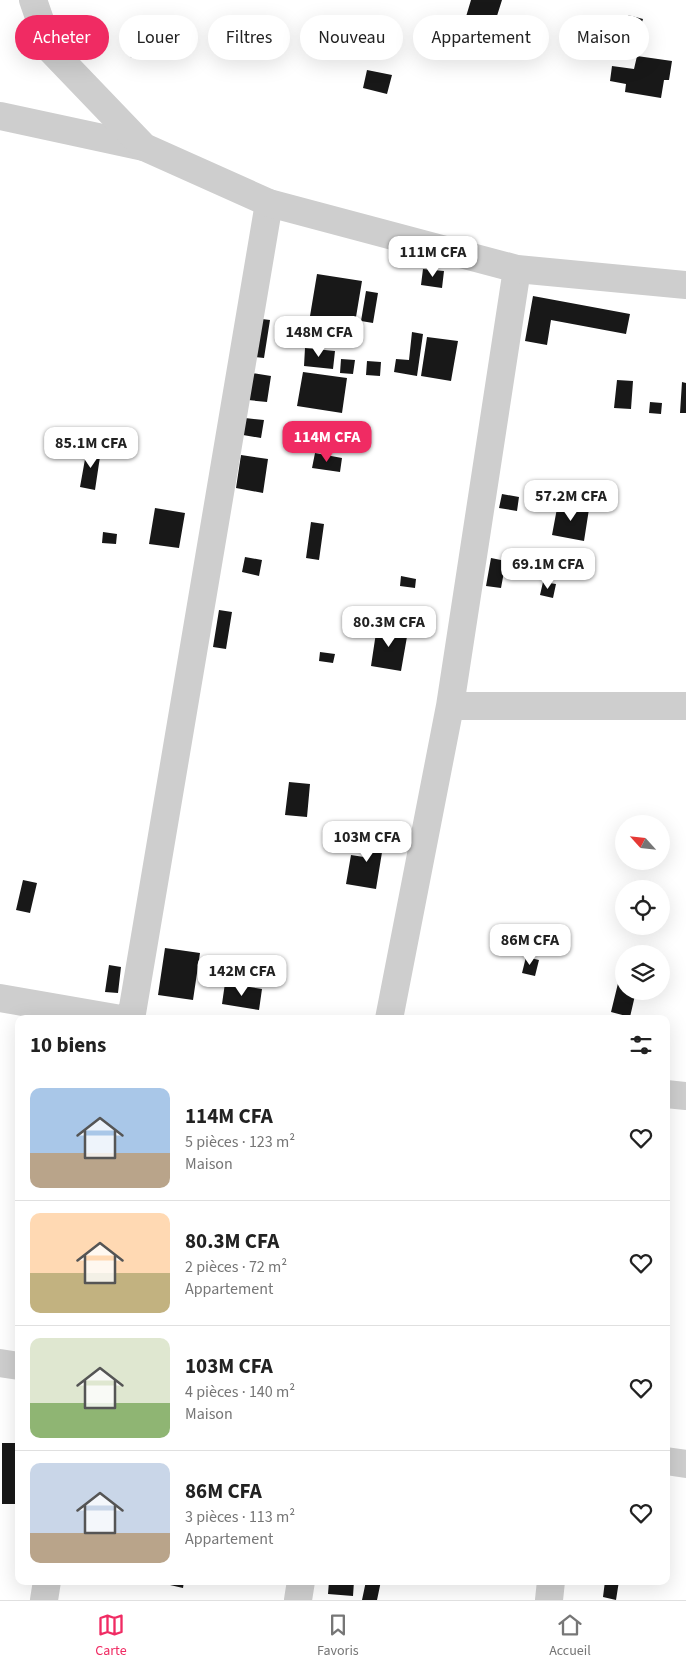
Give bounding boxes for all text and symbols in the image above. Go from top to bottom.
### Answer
chip: Acheter [15,15,109,60]
chip: Louer [119,15,198,60]
chip: Filtres [208,15,290,60]
chip: Nouveau [300,15,403,60]
chip: Appartement [413,15,549,60]
chip: Maison [559,15,649,60]
pin: 111M CFA [381,236,485,278]
text: 111M CFA [400,241,466,263]
pin: 148M CFA [267,316,371,358]
text: 148M CFA [286,321,352,343]
pin: 114M CFA [275,420,379,463]
pin: 85.1M CFA [34,426,148,469]
text: 114M CFA [294,426,360,448]
text: 85.1M CFA [55,432,127,454]
pin: 57.2M CFA [514,480,628,522]
text: 57.2M CFA [535,485,607,507]
pin: 69.1M CFA [491,548,605,590]
text: 69.1M CFA [512,553,584,575]
pin: 80.3M CFA [332,606,446,648]
text: 80.3M CFA [353,611,425,633]
north arrow [615,815,670,870]
map controls [615,815,670,1000]
pin: 103M CFA [315,820,419,863]
text: 103M CFA [334,826,400,848]
button: locate [615,880,670,935]
pin: 86M CFA [484,924,576,966]
text: 86M CFA [501,929,559,951]
button: layers [615,945,670,1000]
pin: 142M CFA [190,954,294,997]
text: 142M CFA [209,960,275,982]
text: 10 biens [30,1030,106,1060]
icon: filters [627,1031,655,1059]
text: 114M CFA [185,1101,273,1131]
icon: home [70,1108,130,1168]
icon: heart [627,1124,655,1152]
text: 5 pièces · 123 m² [185,1131,295,1153]
text: Maison [185,1153,233,1175]
text: 80.3M CFA [185,1226,279,1256]
icon: home [70,1233,130,1293]
icon: heart [627,1249,655,1277]
text: 2 pièces · 72 m² [185,1256,287,1278]
text: Appartement [185,1278,273,1300]
text: 103M CFA [185,1351,273,1381]
icon: home [70,1358,130,1418]
icon: heart [627,1374,655,1402]
text: 4 pièces · 140 m² [185,1381,295,1403]
text: Maison [185,1403,233,1425]
text: 86M CFA [185,1476,262,1506]
icon: home [70,1483,130,1543]
icon: heart [627,1499,655,1527]
text: 3 pièces · 113 m² [185,1506,295,1528]
text: Appartement [185,1528,273,1550]
tab: Carte [95,1611,127,1661]
tab: Favoris [317,1611,359,1661]
tab: Accueil [549,1611,591,1661]

